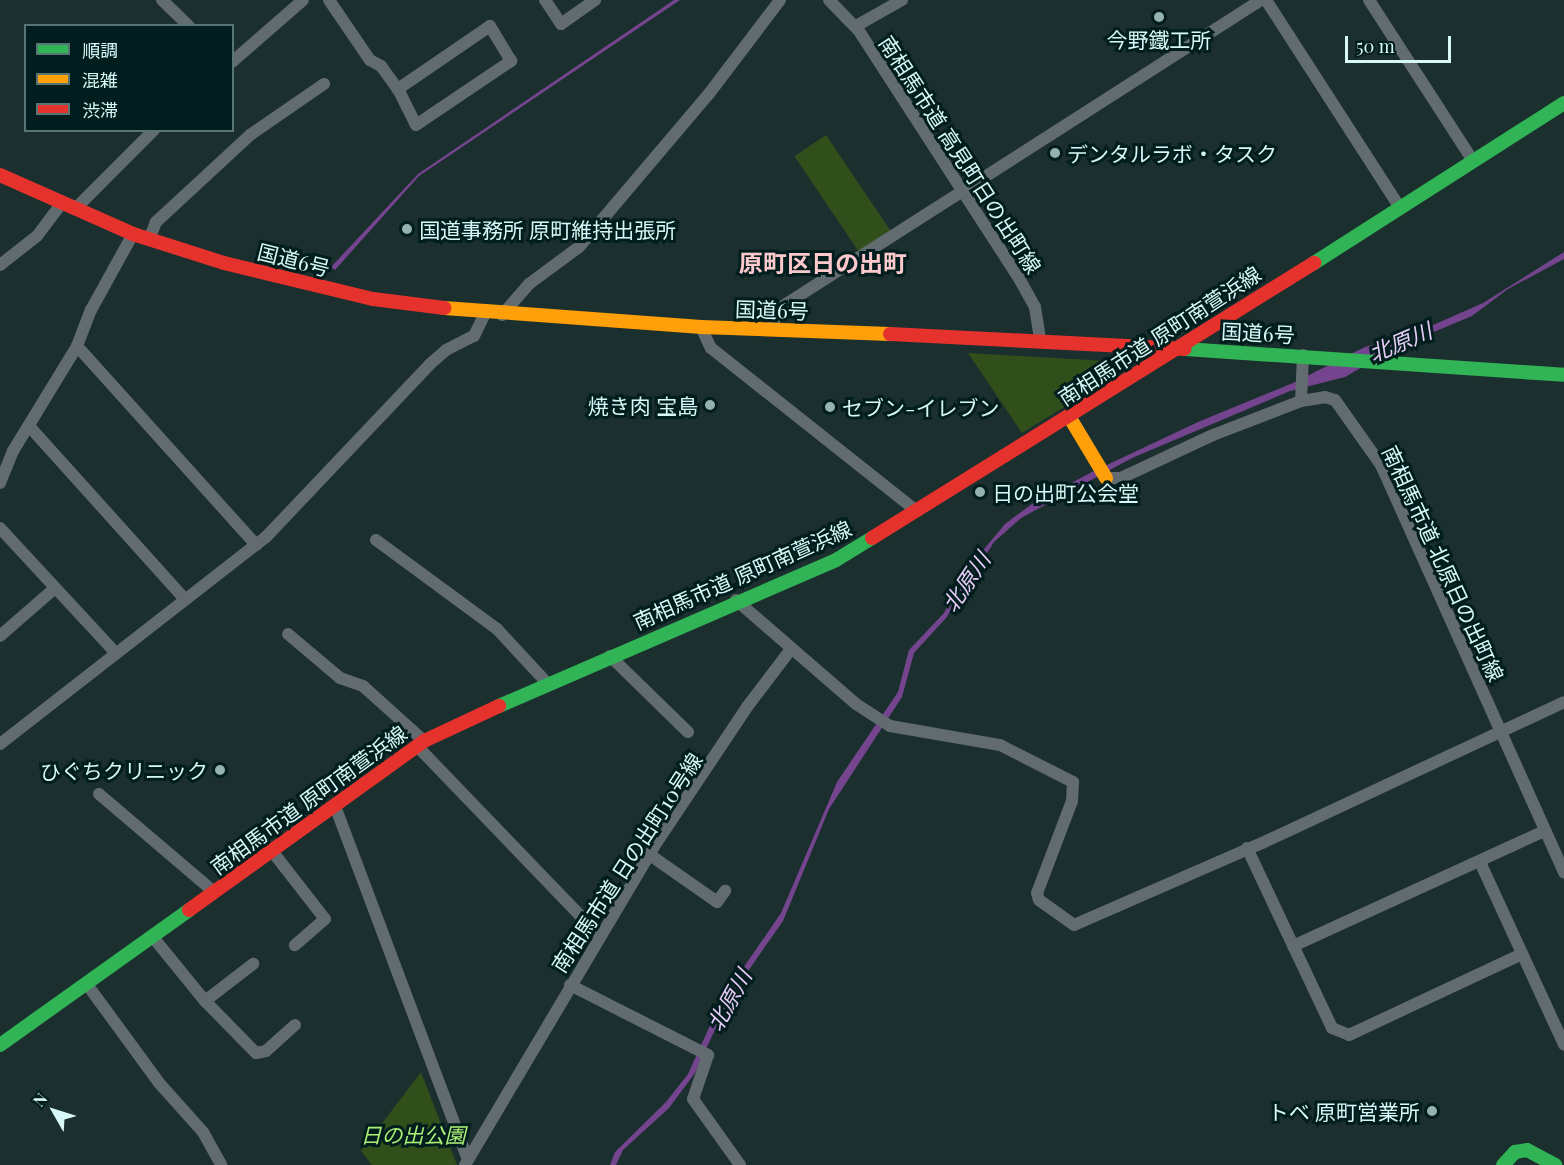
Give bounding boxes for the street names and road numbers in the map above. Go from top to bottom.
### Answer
street label: 南相馬市道 高見町日の出町線 [875,30,1047,278]
street label: 国道6号 [255,238,333,280]
street label: 南相馬市道 原町南萱浜線 [1053,260,1265,410]
street label: 国道6号 [735,295,809,323]
street label: 国道6号 [1220,317,1296,347]
street label: 南相馬市道 北原日の出町線 [1378,441,1510,685]
street label: 南相馬市道 原町南萱浜線 [629,514,855,634]
street label: 南相馬市道 原町南萱浜線 [205,719,411,879]
street label: 南相馬市道 日の出町10号線 [546,748,706,976]

